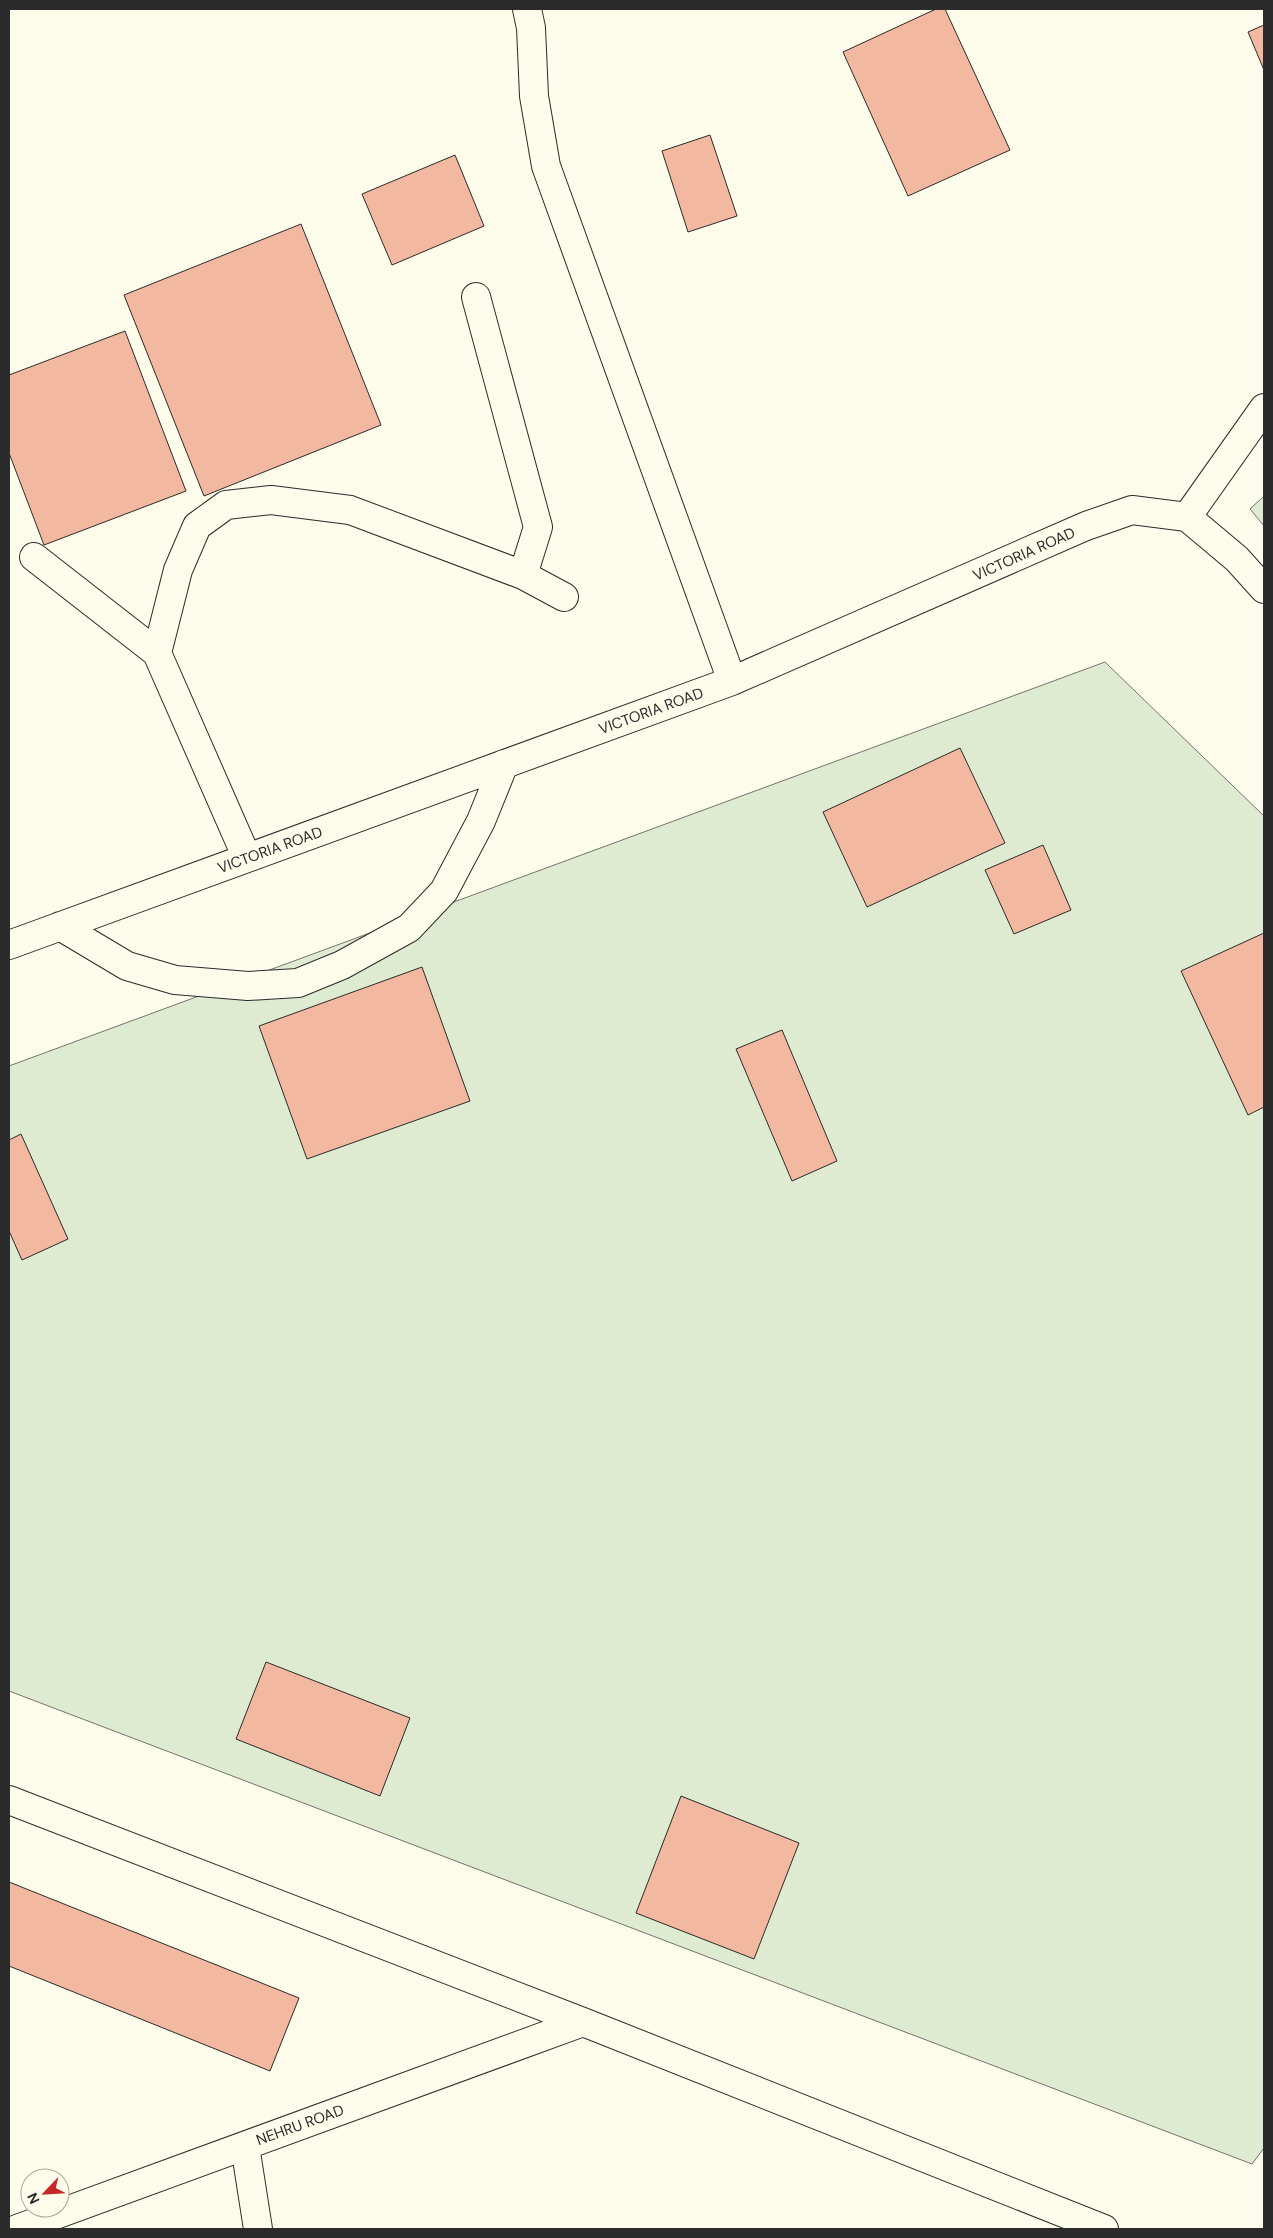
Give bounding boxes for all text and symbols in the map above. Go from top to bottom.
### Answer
street label: VICTORIA ROAD [970,523,1078,585]
street label: VICTORIA ROAD [596,683,706,739]
street label: VICTORIA ROAD [215,822,325,878]
street label: NEHRU ROAD [253,2100,347,2150]
north arrow [20,2168,70,2218]
text: N [23,2190,44,2207]

